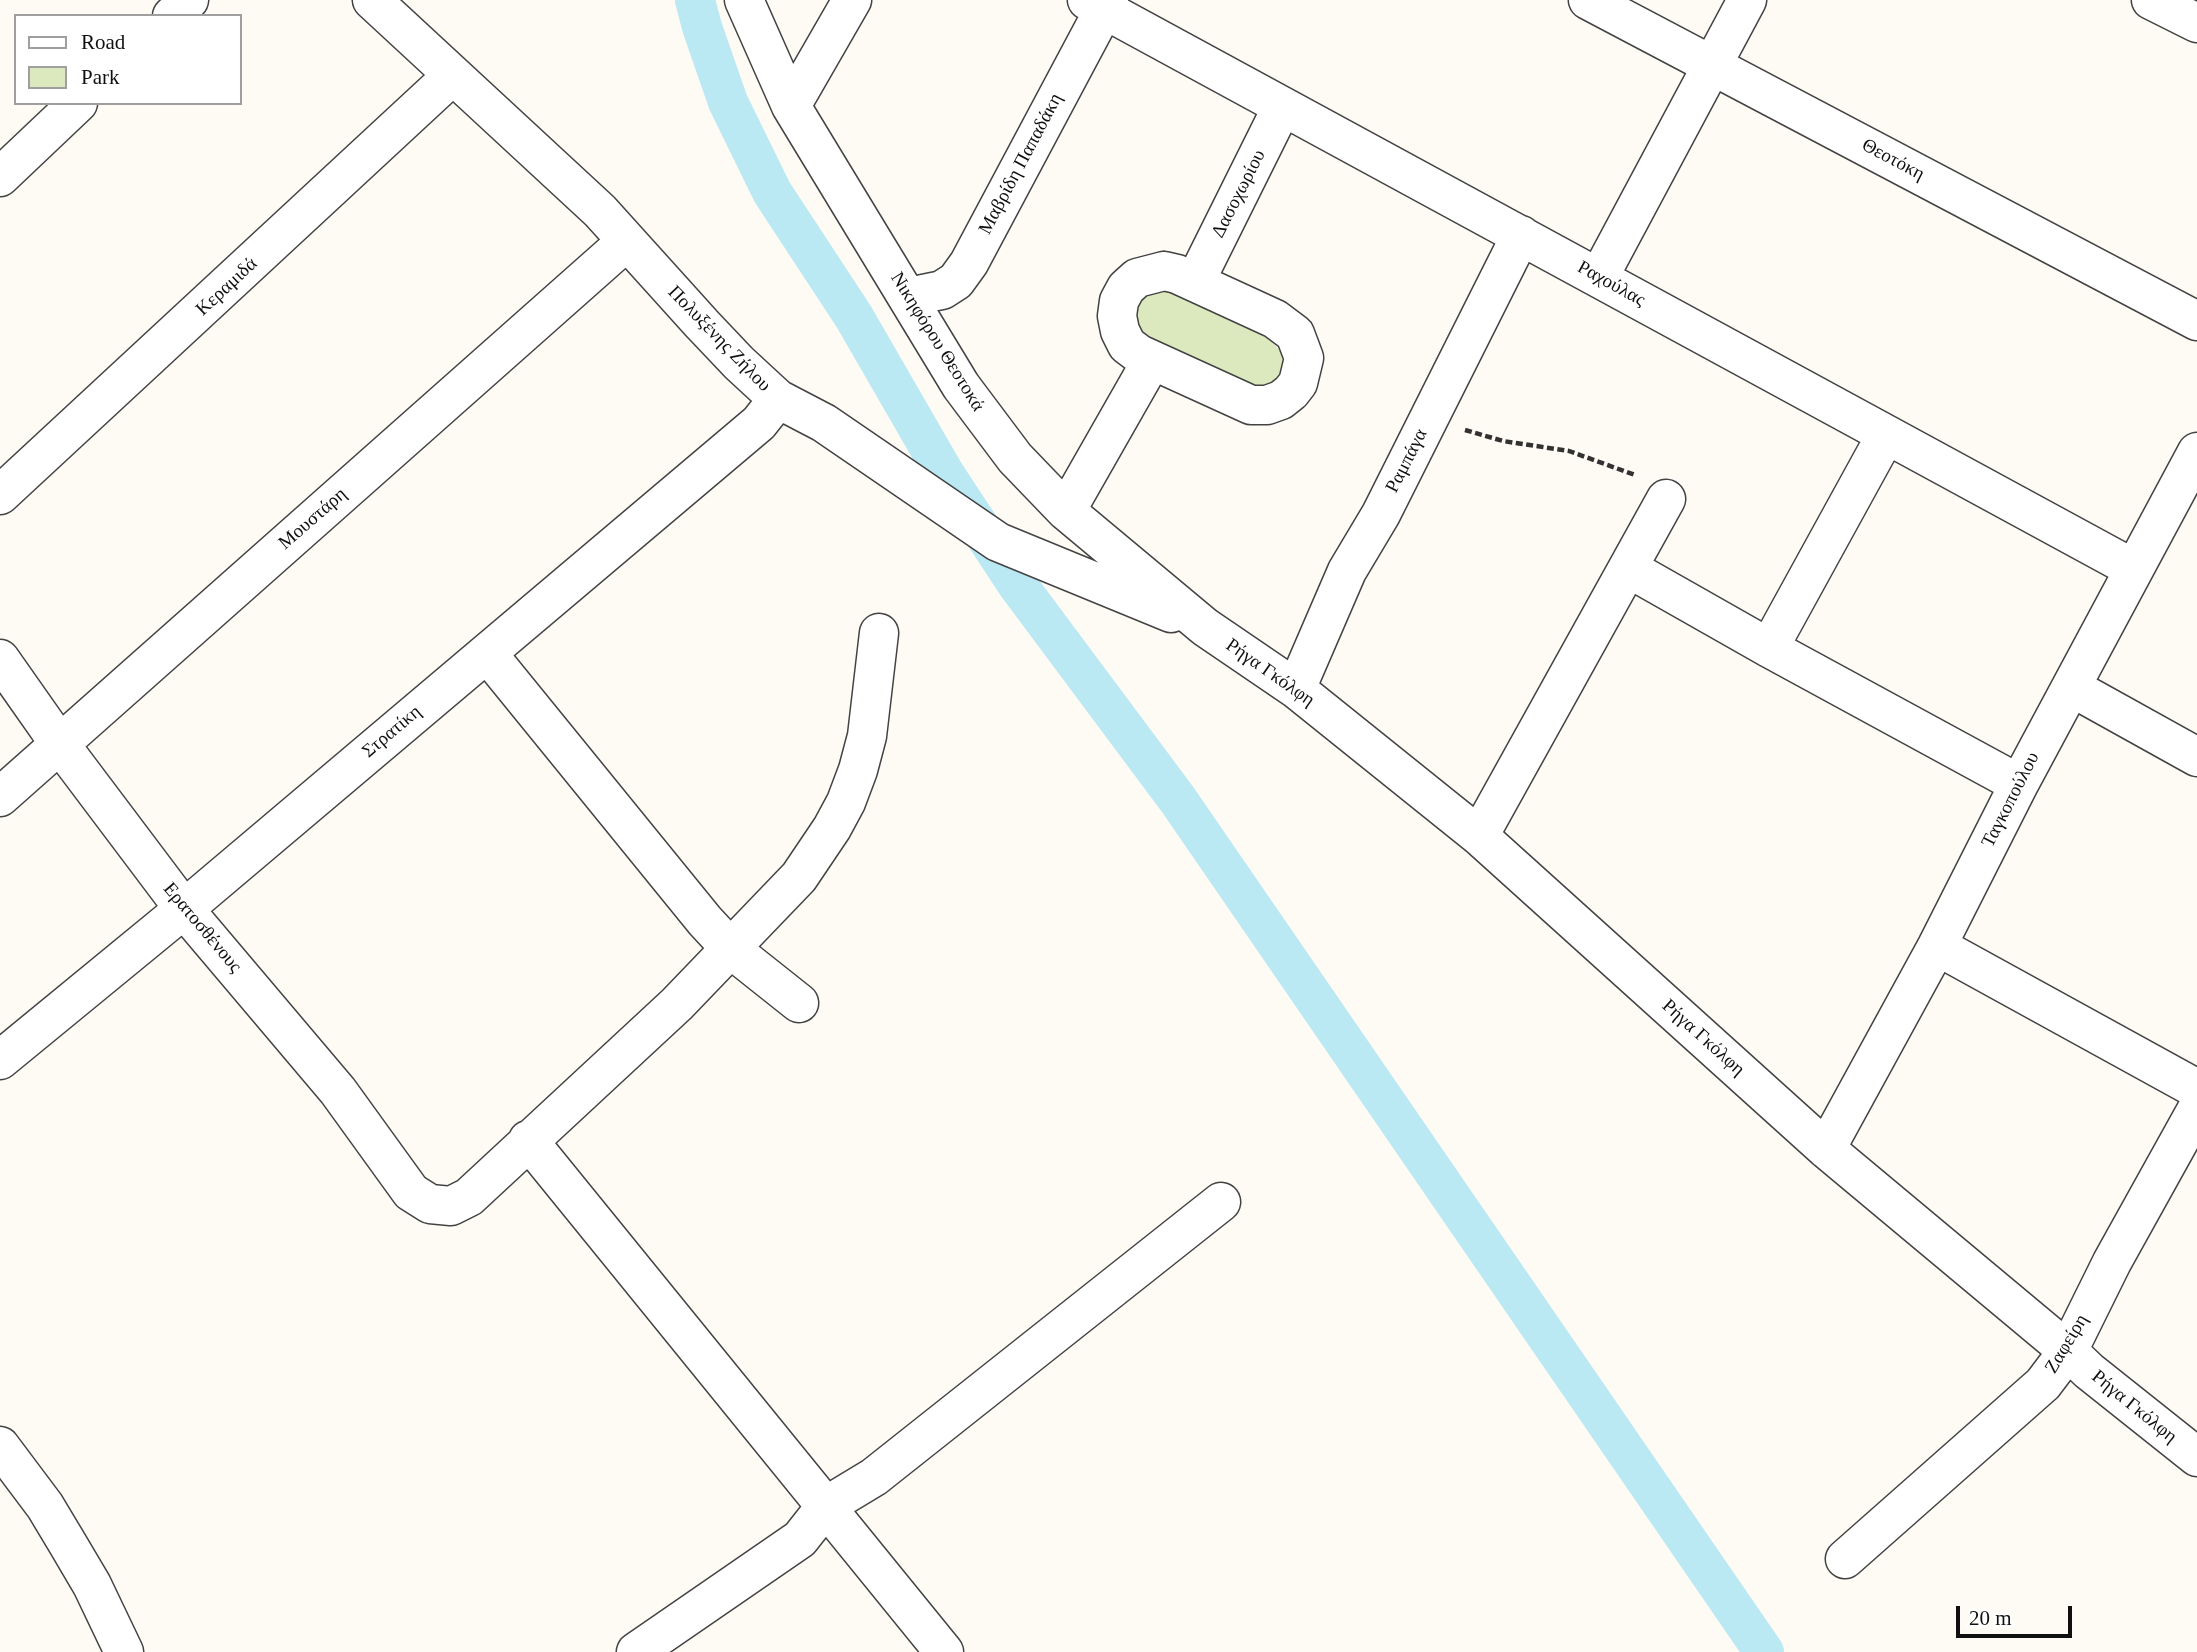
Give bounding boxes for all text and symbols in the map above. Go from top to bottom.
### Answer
legend [14,14,242,105]
text: Road [81,30,125,54]
text: Park [81,65,120,89]
street label: Μαβρίδη Παπαδάκη [974,90,1068,238]
street label: Θεοτόκη [1858,134,1928,186]
street label: Δασοχωρίου [1207,146,1271,242]
street label: Κεραμιδά [192,253,262,321]
street label: Ραχούλας [1573,256,1649,312]
street label: Νικηφόρου Θεοτοκά [885,268,989,416]
street label: Πολυξένης Ζήλου [663,281,775,397]
street label: Ραμπάγα [1381,425,1433,497]
street label: Μουστάρη [274,483,352,555]
street label: Ρήγα Γκόλφη [1221,634,1319,712]
street label: Στρατίκη [358,701,426,763]
street label: Ταγκοπούλου [1977,749,2045,851]
street label: Ερατοσθένους [158,878,246,978]
street label: Ρήγα Γκόλφη [1657,995,1749,1081]
street label: Ζαφείρη [2040,1310,2094,1378]
street label: Ρήγα Γκόλφη [2087,1366,2181,1448]
scale bar [1959,1592,2074,1636]
text: 20 m [1969,1606,2012,1630]

